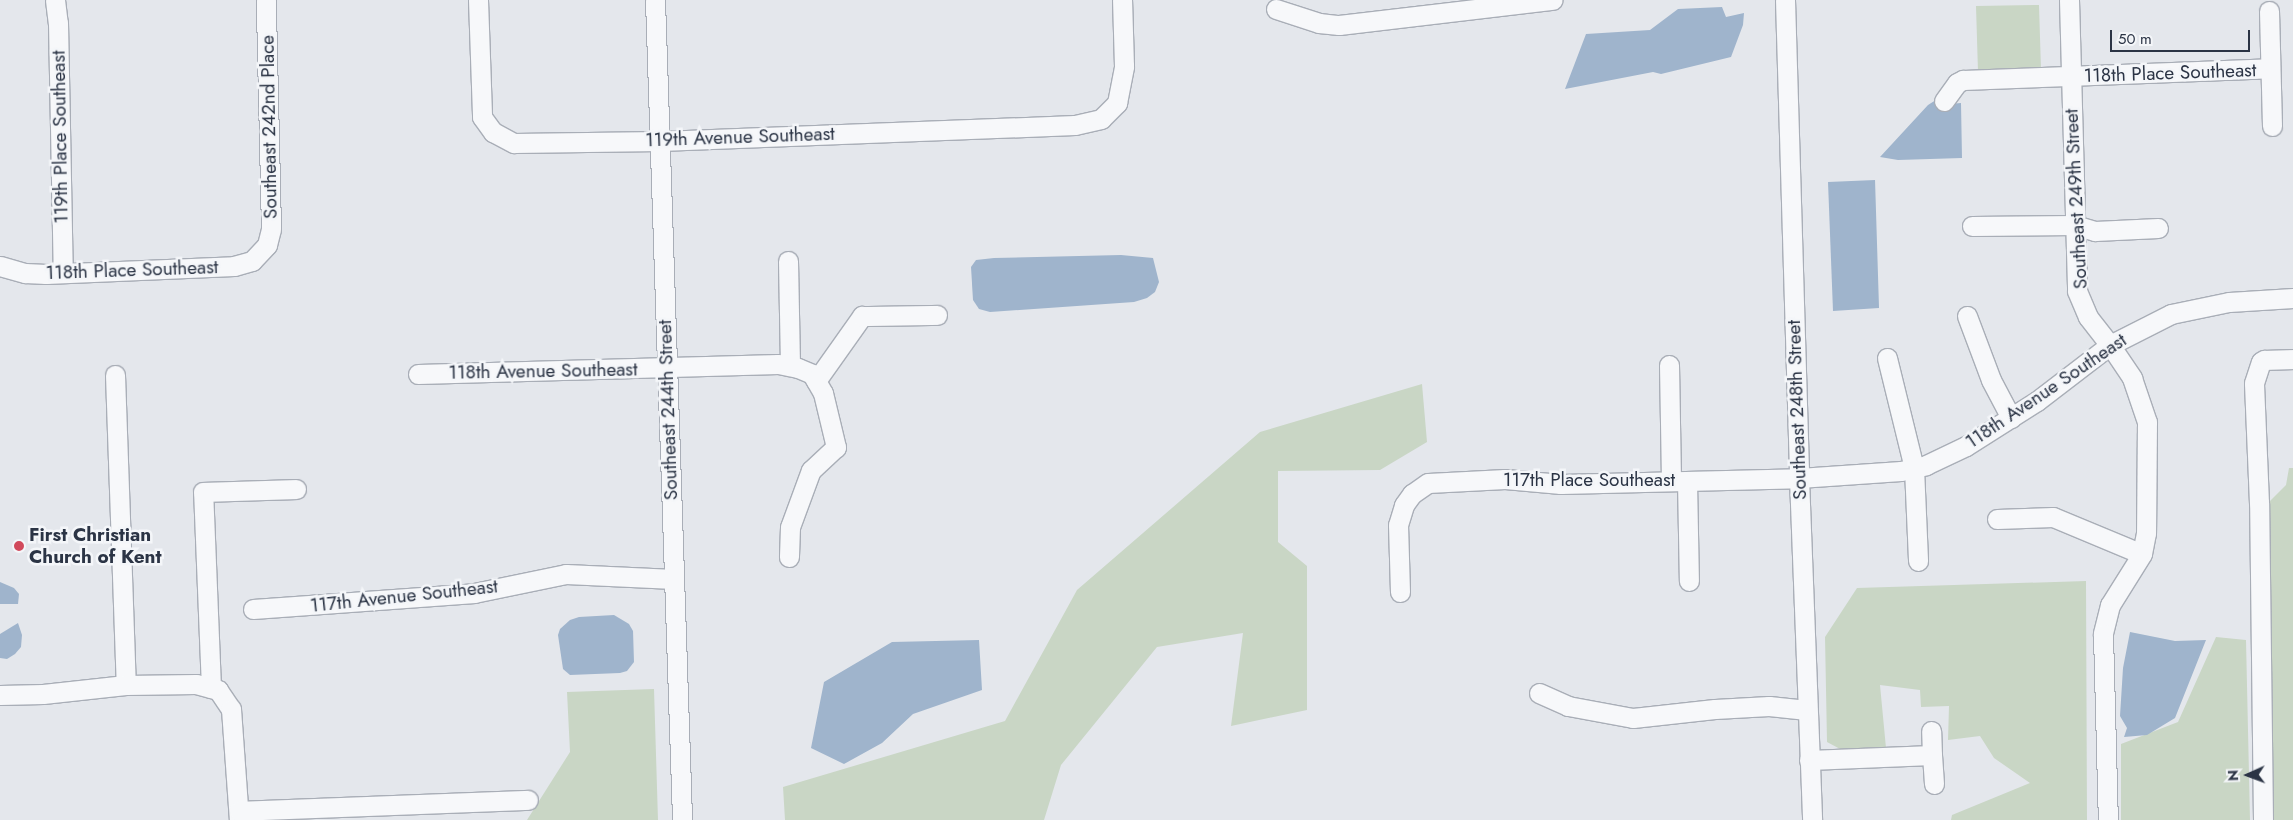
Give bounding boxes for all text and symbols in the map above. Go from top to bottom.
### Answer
scale bar [2113,20,2253,52]
text: 50 m [2118,28,2152,50]
street label: Southeast 242nd Place [256,35,282,219]
street label: 119th Place Southeast [47,50,73,224]
street label: 118th Place Southeast [2083,59,2257,87]
street label: Southeast 249th Street [2060,108,2092,290]
street label: 119th Avenue Southeast [645,122,835,152]
street label: 118th Place Southeast [45,256,219,284]
street label: Southeast 244th Street [653,319,683,501]
street label: Southeast 248th Street [1782,320,1812,500]
street label: 118th Avenue Southeast [1961,329,2131,453]
street label: 118th Avenue Southeast [448,358,638,384]
street label: 117th Place Southeast [1503,469,1675,491]
place label: First Christian Church of Kent [29,524,161,568]
marker: First Christian Church of Kent [13,540,25,552]
street label: 117th Avenue Southeast [309,575,499,617]
north arrow [2223,750,2273,800]
text: N [2223,770,2243,781]

